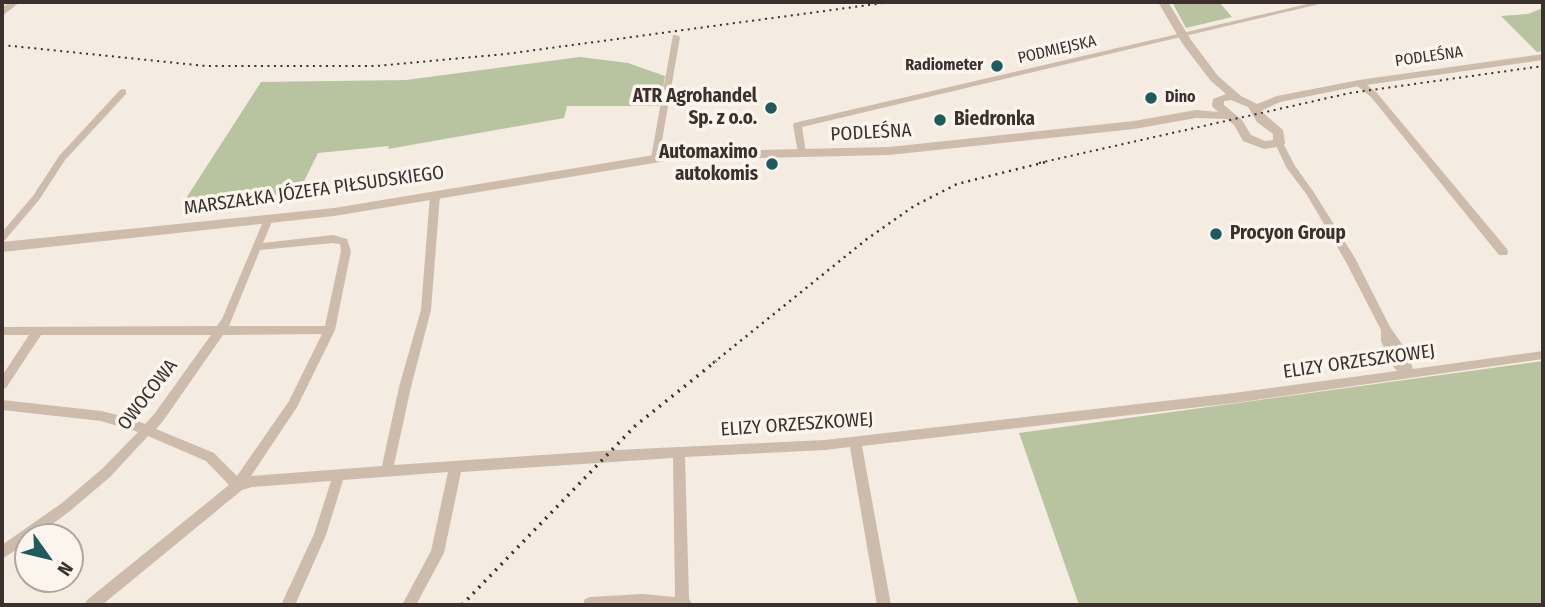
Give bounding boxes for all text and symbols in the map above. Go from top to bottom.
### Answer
street label: PODMIEJSKA [1016,32,1098,68]
street label: PODLEŚNA [1394,43,1464,71]
place label: Radiometer [905,56,983,76]
marker: Radiometer [989,58,1005,74]
place label: ATR Agrohandel Sp. z o.o. [633,86,757,130]
place label: Dino [1165,88,1196,108]
marker: Dino [1143,90,1159,106]
marker: ATR Agrohandel Sp. z o.o. [763,100,779,116]
place label: Biedronka [954,109,1035,131]
marker: Biedronka [932,112,948,128]
street label: PODLEŚNA [830,119,912,147]
place label: Automaximo autokomis [659,142,758,186]
marker: Automaximo autokomis [764,156,780,172]
street label: MARSZAŁKA JÓZEFA PIŁSUDSKIEGO [182,161,446,221]
place label: Procyon Group [1230,223,1346,245]
marker: Procyon Group [1208,226,1224,242]
street label: ELIZY ORZESZKOWEJ [1282,340,1436,384]
street label: OWOCOWA [113,355,183,435]
street label: ELIZY ORZESZKOWEJ [720,408,874,442]
north arrow [14,523,84,593]
text: N [52,558,78,580]

